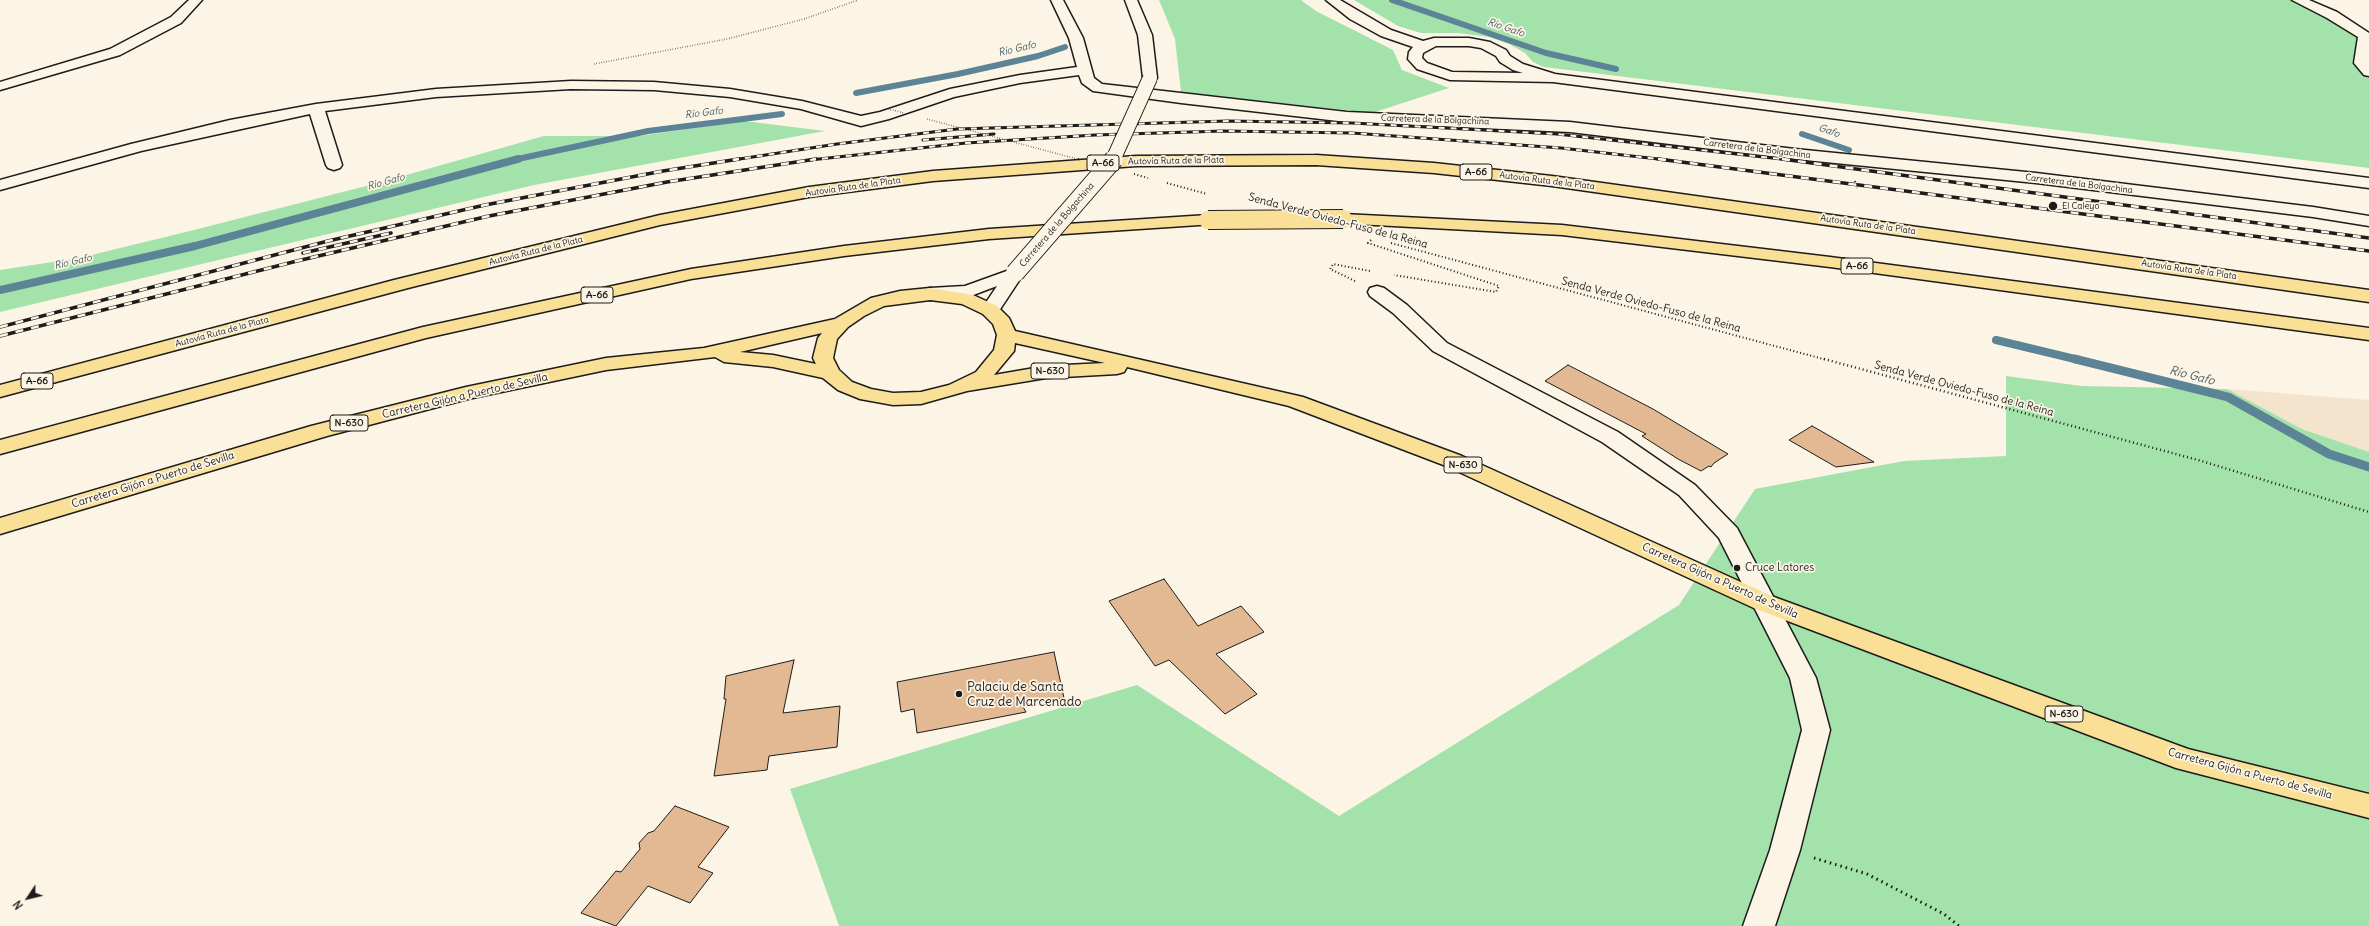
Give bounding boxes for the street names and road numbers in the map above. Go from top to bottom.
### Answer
street label: Carretera de la Bolgachina [1381,113,1489,127]
street label: Carretera de la Bolgachina [1703,137,1811,161]
road number: A-66 [1087,155,1119,171]
street label: Autovía Ruta de la Plata [1128,155,1224,167]
road number: A-66 [1460,164,1492,180]
street label: Autovía Ruta de la Plata [1499,170,1595,192]
street label: Carretera de la Bolgachina [2025,172,2133,196]
street label: Autovía Ruta de la Plata [805,175,901,199]
street label: Carretera de la Bolgachina [1017,181,1097,269]
street label: Senda Verde Oviedo-Fuso de la Reina [1247,191,1429,251]
street label: Autovía Ruta de la Plata [1820,213,1916,237]
street label: Autovía Ruta de la Plata [488,234,584,268]
road number: A-66 [1841,258,1873,274]
street label: Autovía Ruta de la Plata [2141,258,2237,282]
street label: Senda Verde Oviedo-Fuso de la Reina [1560,275,1742,335]
road number: A-66 [581,287,613,303]
street label: Autovía Ruta de la Plata [174,314,270,350]
street label: Senda Verde Oviedo-Fuso de la Reina [1873,359,2055,419]
road number: N-630 [1031,363,1069,379]
street label: Carretera Gijón a Puerto de Sevilla [381,370,549,422]
road number: A-66 [21,373,53,389]
road number: N-630 [330,415,368,431]
street label: Carretera Gijón a Puerto de Sevilla [70,449,236,511]
road number: N-630 [1444,457,1482,473]
street label: Carretera Gijón a Puerto de Sevilla [1640,540,1800,622]
road number: N-630 [2045,706,2083,722]
street label: Carretera Gijón a Puerto de Sevilla [2166,746,2334,802]

